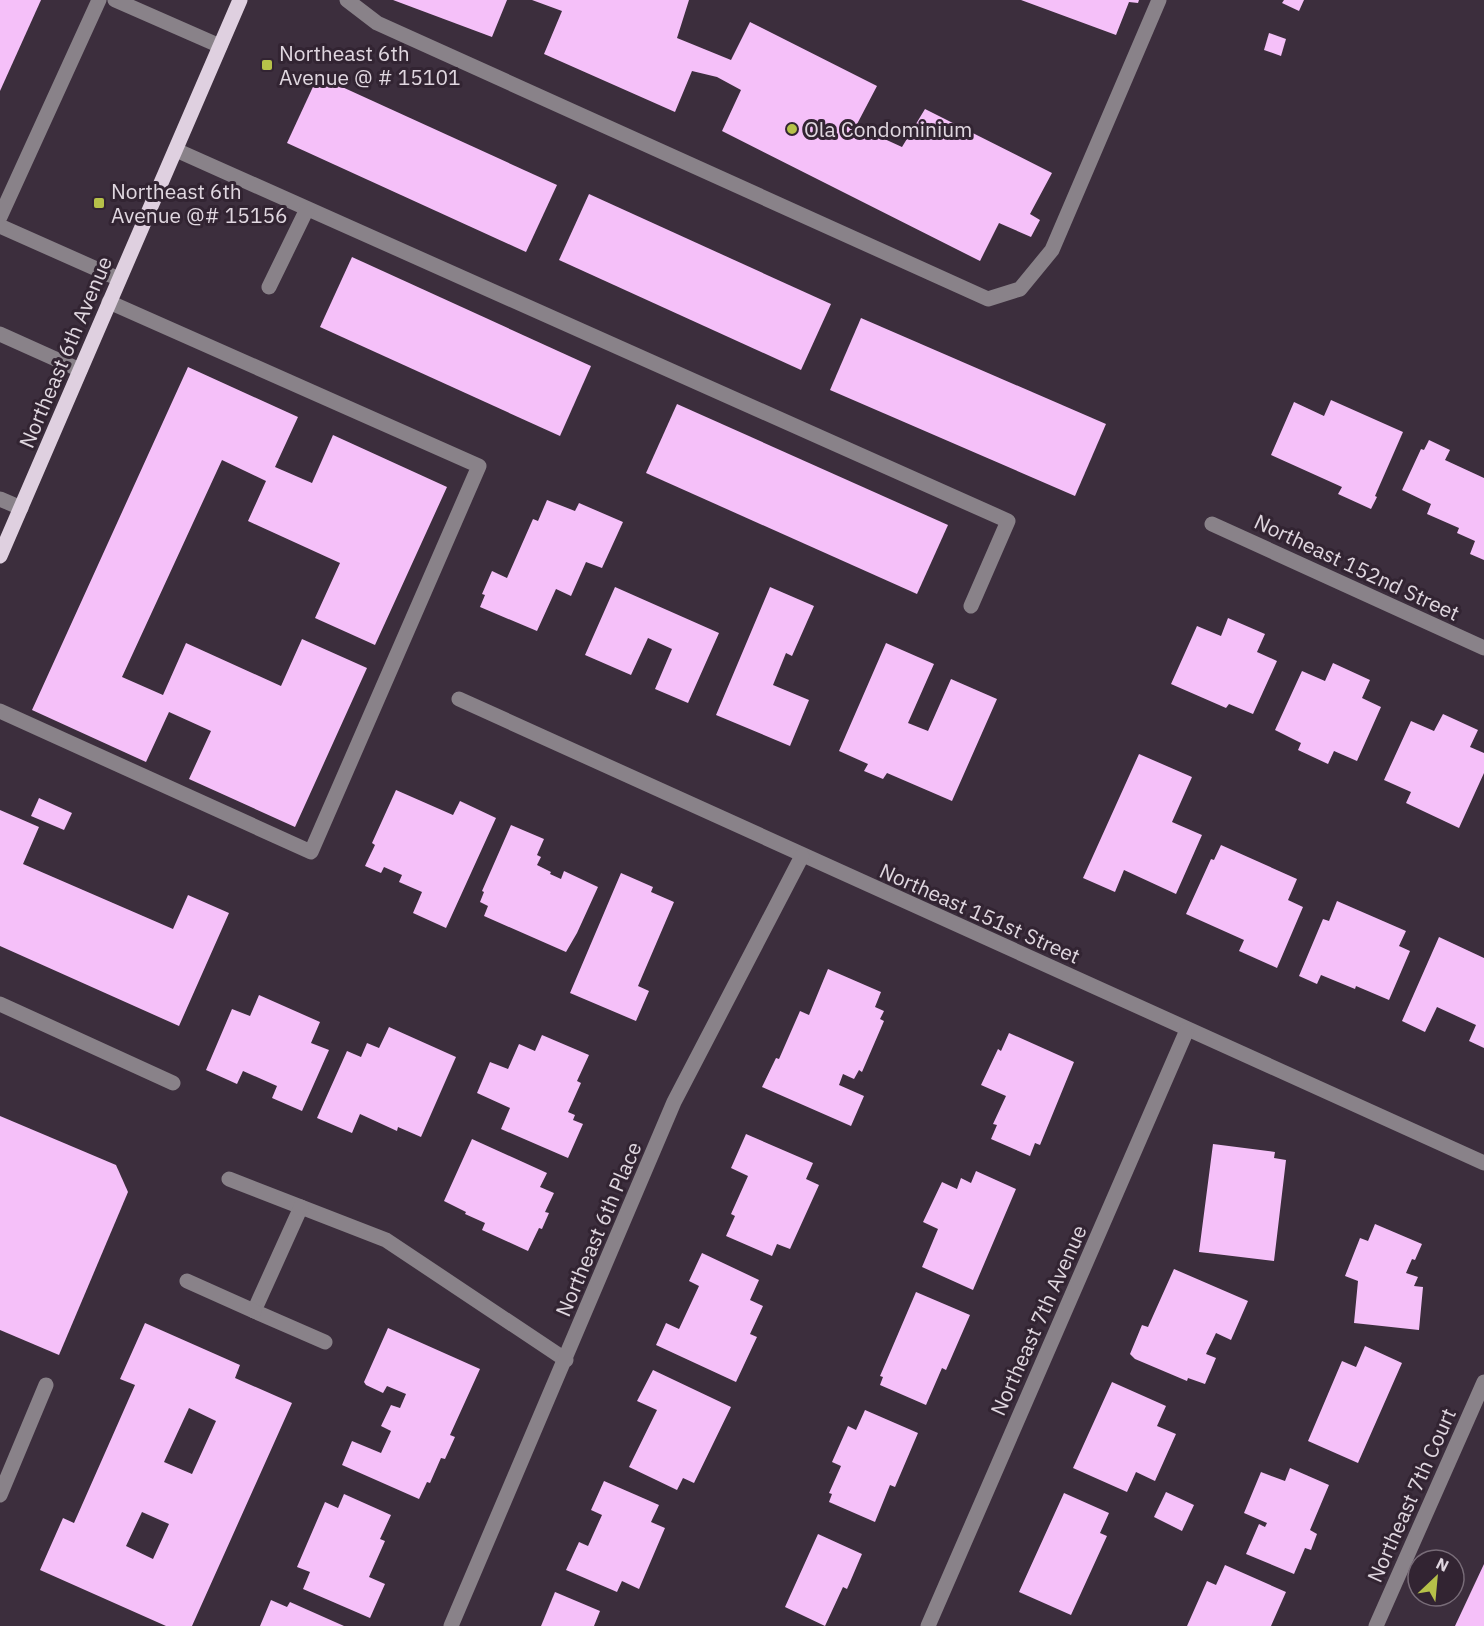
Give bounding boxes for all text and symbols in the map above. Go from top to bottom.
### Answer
place label: Northeast 6th Avenue @ # 15101 [279,39,461,91]
marker: Northeast 6th Avenue @ # 15101 [260,58,274,72]
place label: Ola Condominium [804,115,972,143]
marker: Ola Condominium [785,122,799,136]
place label: Northeast 6th Avenue @# 15156 [111,177,288,229]
marker: Northeast 6th Avenue @# 15156 [92,196,106,210]
street label: Northeast 6th Avenue [12,252,118,452]
street label: Northeast 152nd Street [1250,507,1464,627]
street label: Northeast 151st Street [875,856,1085,970]
street label: Northeast 6th Place [549,1137,647,1321]
street label: Northeast 7th Avenue [983,1220,1093,1420]
street label: Northeast 7th Court [1361,1404,1461,1586]
north arrow [1406,1548,1466,1608]

